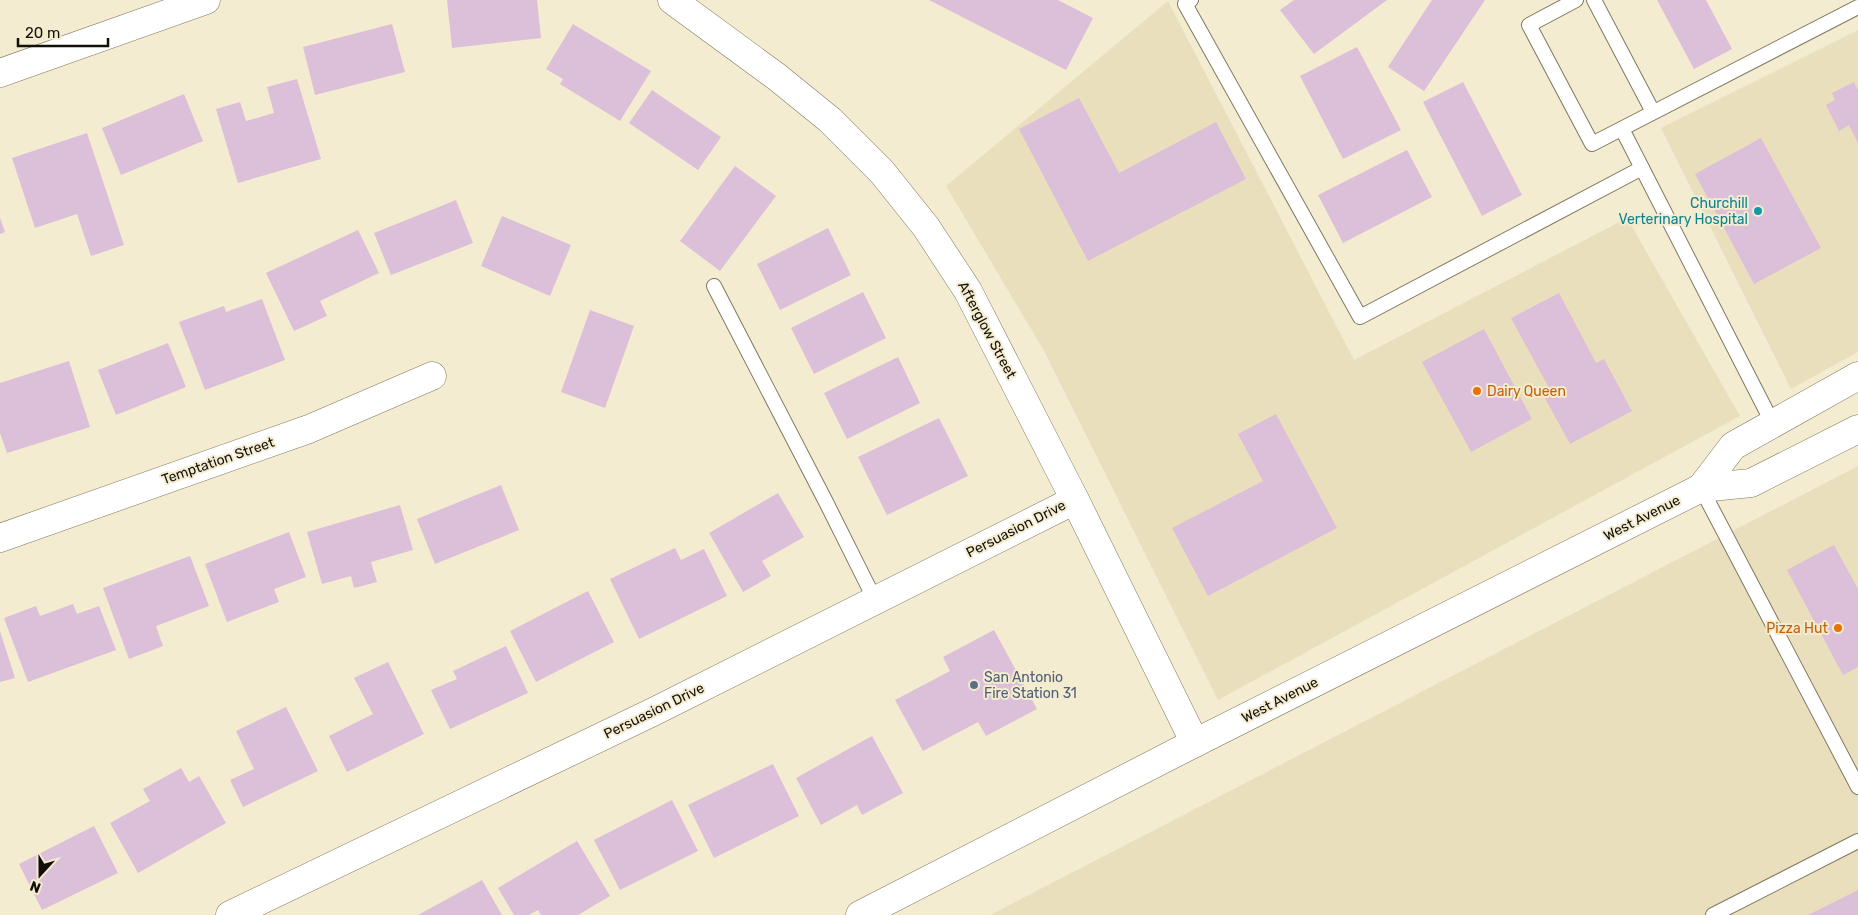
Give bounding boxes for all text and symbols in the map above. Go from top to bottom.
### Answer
scale bar [18,15,108,47]
text: 20 m [25,24,60,42]
place label: Churchill Verterinary Hospital [1619,195,1748,228]
marker: Churchill Verterinary Hospital [1752,205,1764,217]
street label: Afterglow Street [954,279,1020,382]
place label: Dairy Queen [1487,383,1566,400]
marker: Dairy Queen [1471,385,1483,397]
street label: Temptation Street [160,434,277,488]
street label: West Avenue [1601,491,1683,545]
street label: Persuasion Drive [963,496,1069,561]
place label: Pizza Hut [1766,620,1829,637]
marker: Pizza Hut [1832,622,1844,634]
place label: San Antonio Fire Station 31 [984,669,1077,702]
street label: West Avenue [1239,673,1321,727]
street label: Persuasion Drive [601,679,707,743]
marker: San Antonio Fire Station 31 [968,679,980,691]
north arrow [15,850,65,900]
text: N [28,877,43,896]

